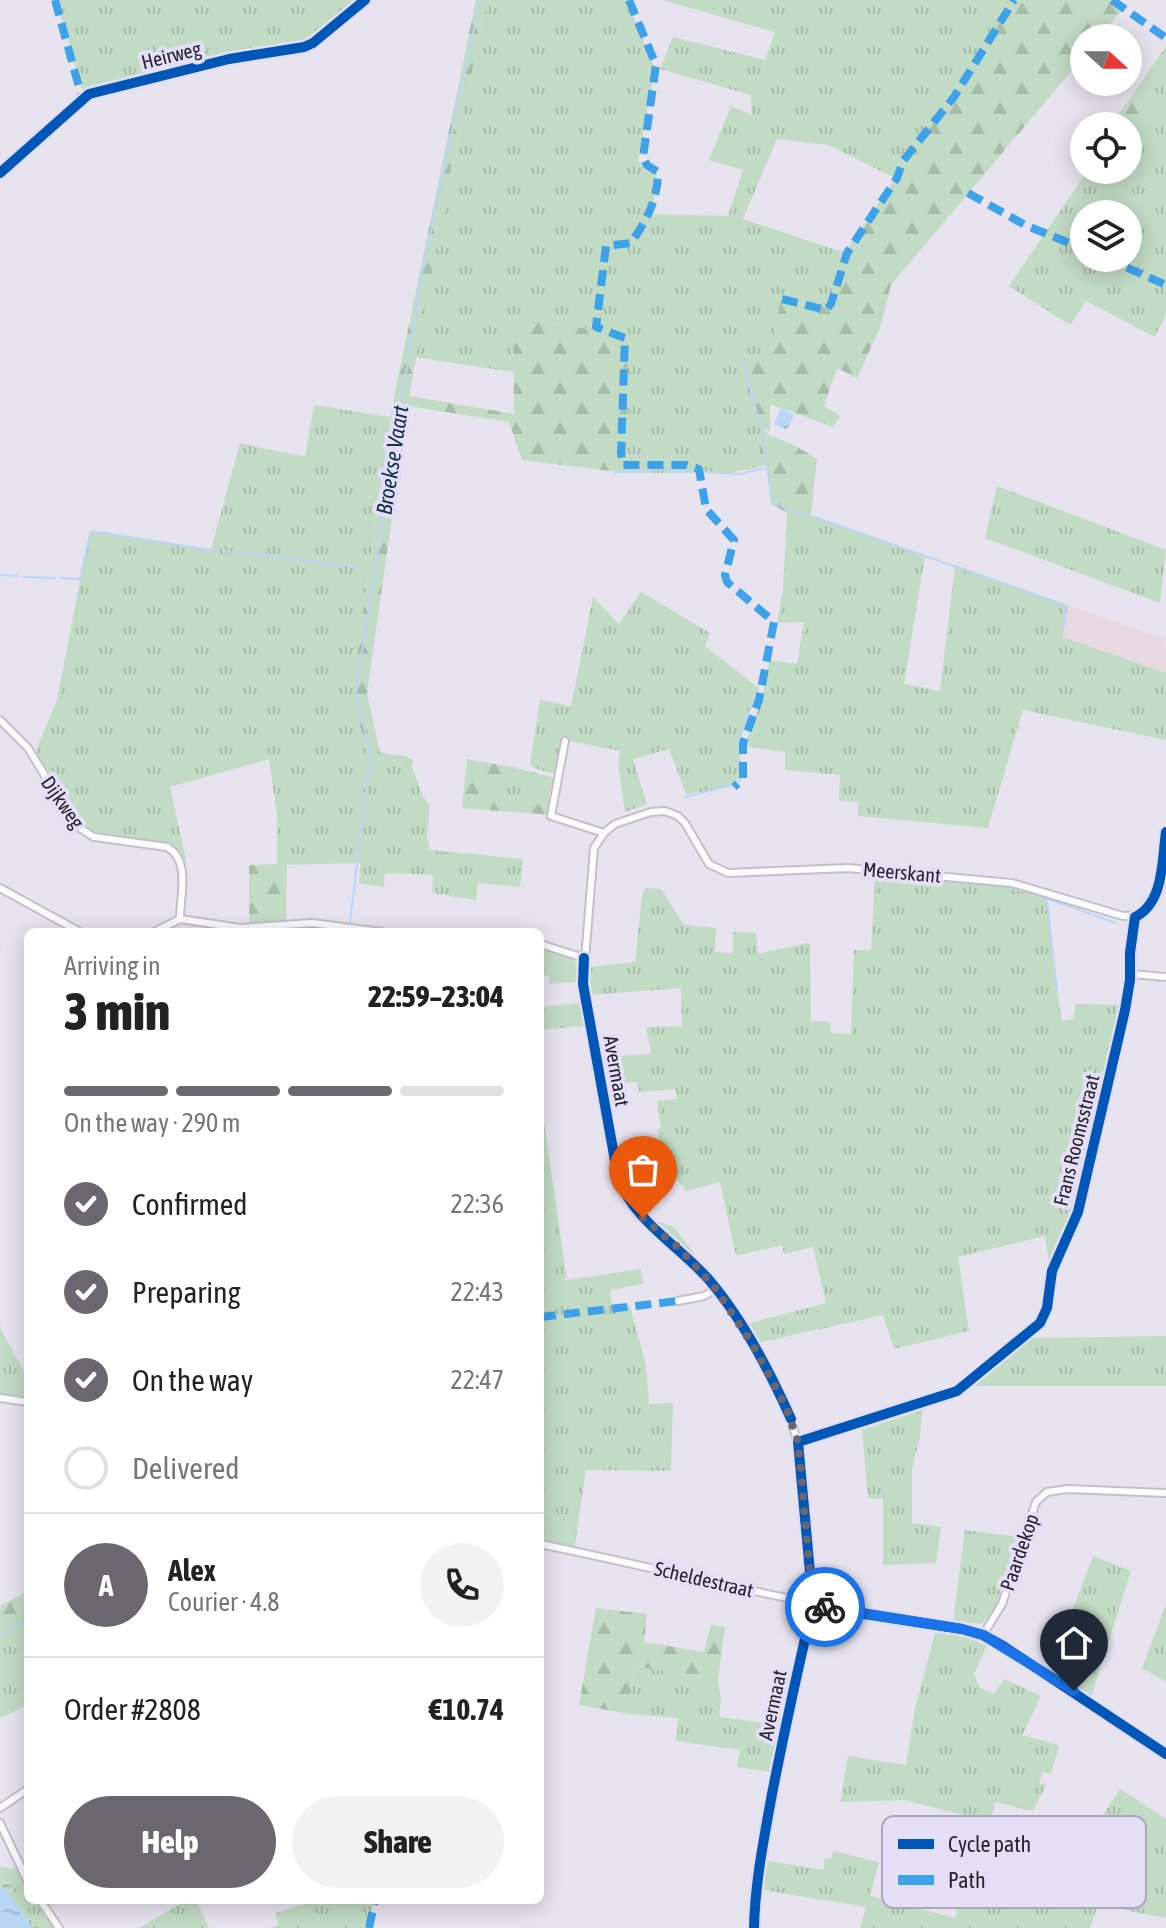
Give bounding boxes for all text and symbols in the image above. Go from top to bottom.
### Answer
north arrow [1070,24,1142,96]
map controls [1070,24,1142,272]
street label: Heirweg [139,36,204,73]
button: locate [1070,112,1142,184]
button: layers [1070,200,1142,272]
water label: Broekse Vaart [371,403,414,516]
street label: Dijkweg [37,771,89,833]
street label: Meerskant [862,857,942,887]
text: Arriving in [64,951,161,981]
text: 22:59–23:04 [368,979,504,1013]
text: 3 min [64,981,170,1041]
street label: Avermaat [599,1034,635,1108]
street label: Frans Roomsstraat [1049,1072,1104,1208]
text: On the way · 290 m [64,1108,241,1138]
pin [609,1136,677,1218]
icon: bag [621,1148,665,1192]
icon: check [64,1182,108,1226]
text: Confirmed [132,1187,247,1221]
text: 22:36 [450,1189,504,1219]
icon: check [64,1270,108,1314]
text: Preparing [132,1275,241,1309]
text: 22:43 [450,1277,504,1307]
icon: check [64,1358,108,1402]
text: On the way [132,1363,253,1397]
text: 22:47 [450,1365,504,1395]
text: Delivered [132,1451,240,1485]
street label: Paardekop [995,1511,1043,1593]
button: phone [420,1543,504,1627]
text: Alex [168,1553,216,1587]
street label: Scheldestraat [652,1556,756,1602]
courier [785,1567,865,1647]
text: A [99,1568,113,1602]
icon: bike [803,1585,847,1629]
text: Courier · 4.8 [168,1587,279,1617]
pin [1040,1609,1108,1691]
icon: home [1052,1621,1096,1665]
street label: Avermaat [753,1667,791,1742]
text: Order #2808 [64,1692,201,1726]
text: €10.74 [429,1692,504,1726]
button: Help [64,1796,276,1888]
button: Share [292,1796,504,1888]
legend [882,1816,1146,1908]
text: Cycle path [948,1831,1031,1857]
text: Path [948,1867,986,1893]

